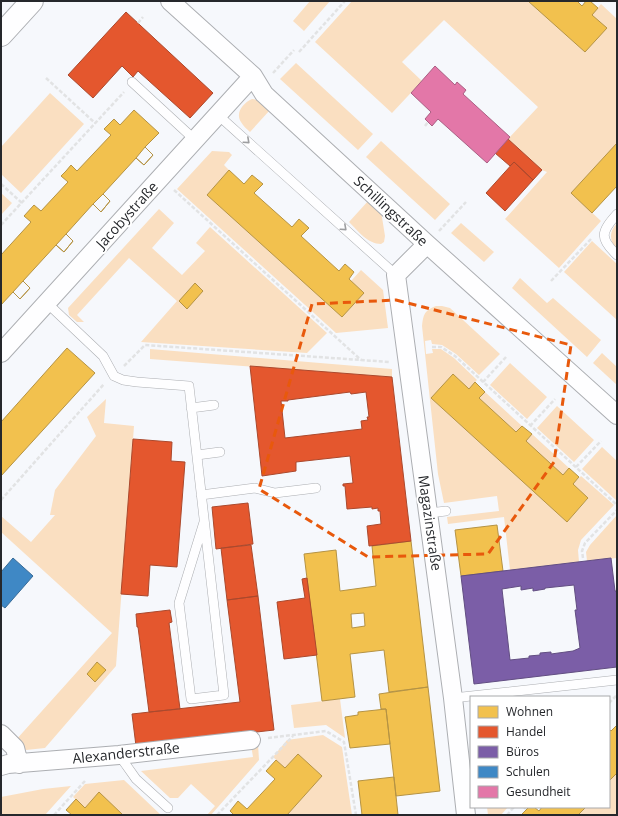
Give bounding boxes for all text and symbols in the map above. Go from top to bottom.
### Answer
one-way arrow [242,136,250,143]
street label: Schillingstraße [350,171,433,250]
street label: Jacobystraße [90,177,162,254]
one-way arrow [339,223,347,230]
street label: Magazinstraße [414,474,447,572]
legend [470,696,610,808]
text: Wohnen [506,703,553,720]
text: Handel [506,723,546,740]
street label: Alexanderstraße [71,737,181,768]
text: Büros [506,743,539,760]
text: Schulen [506,763,550,780]
text: Gesundheit [506,783,571,800]

